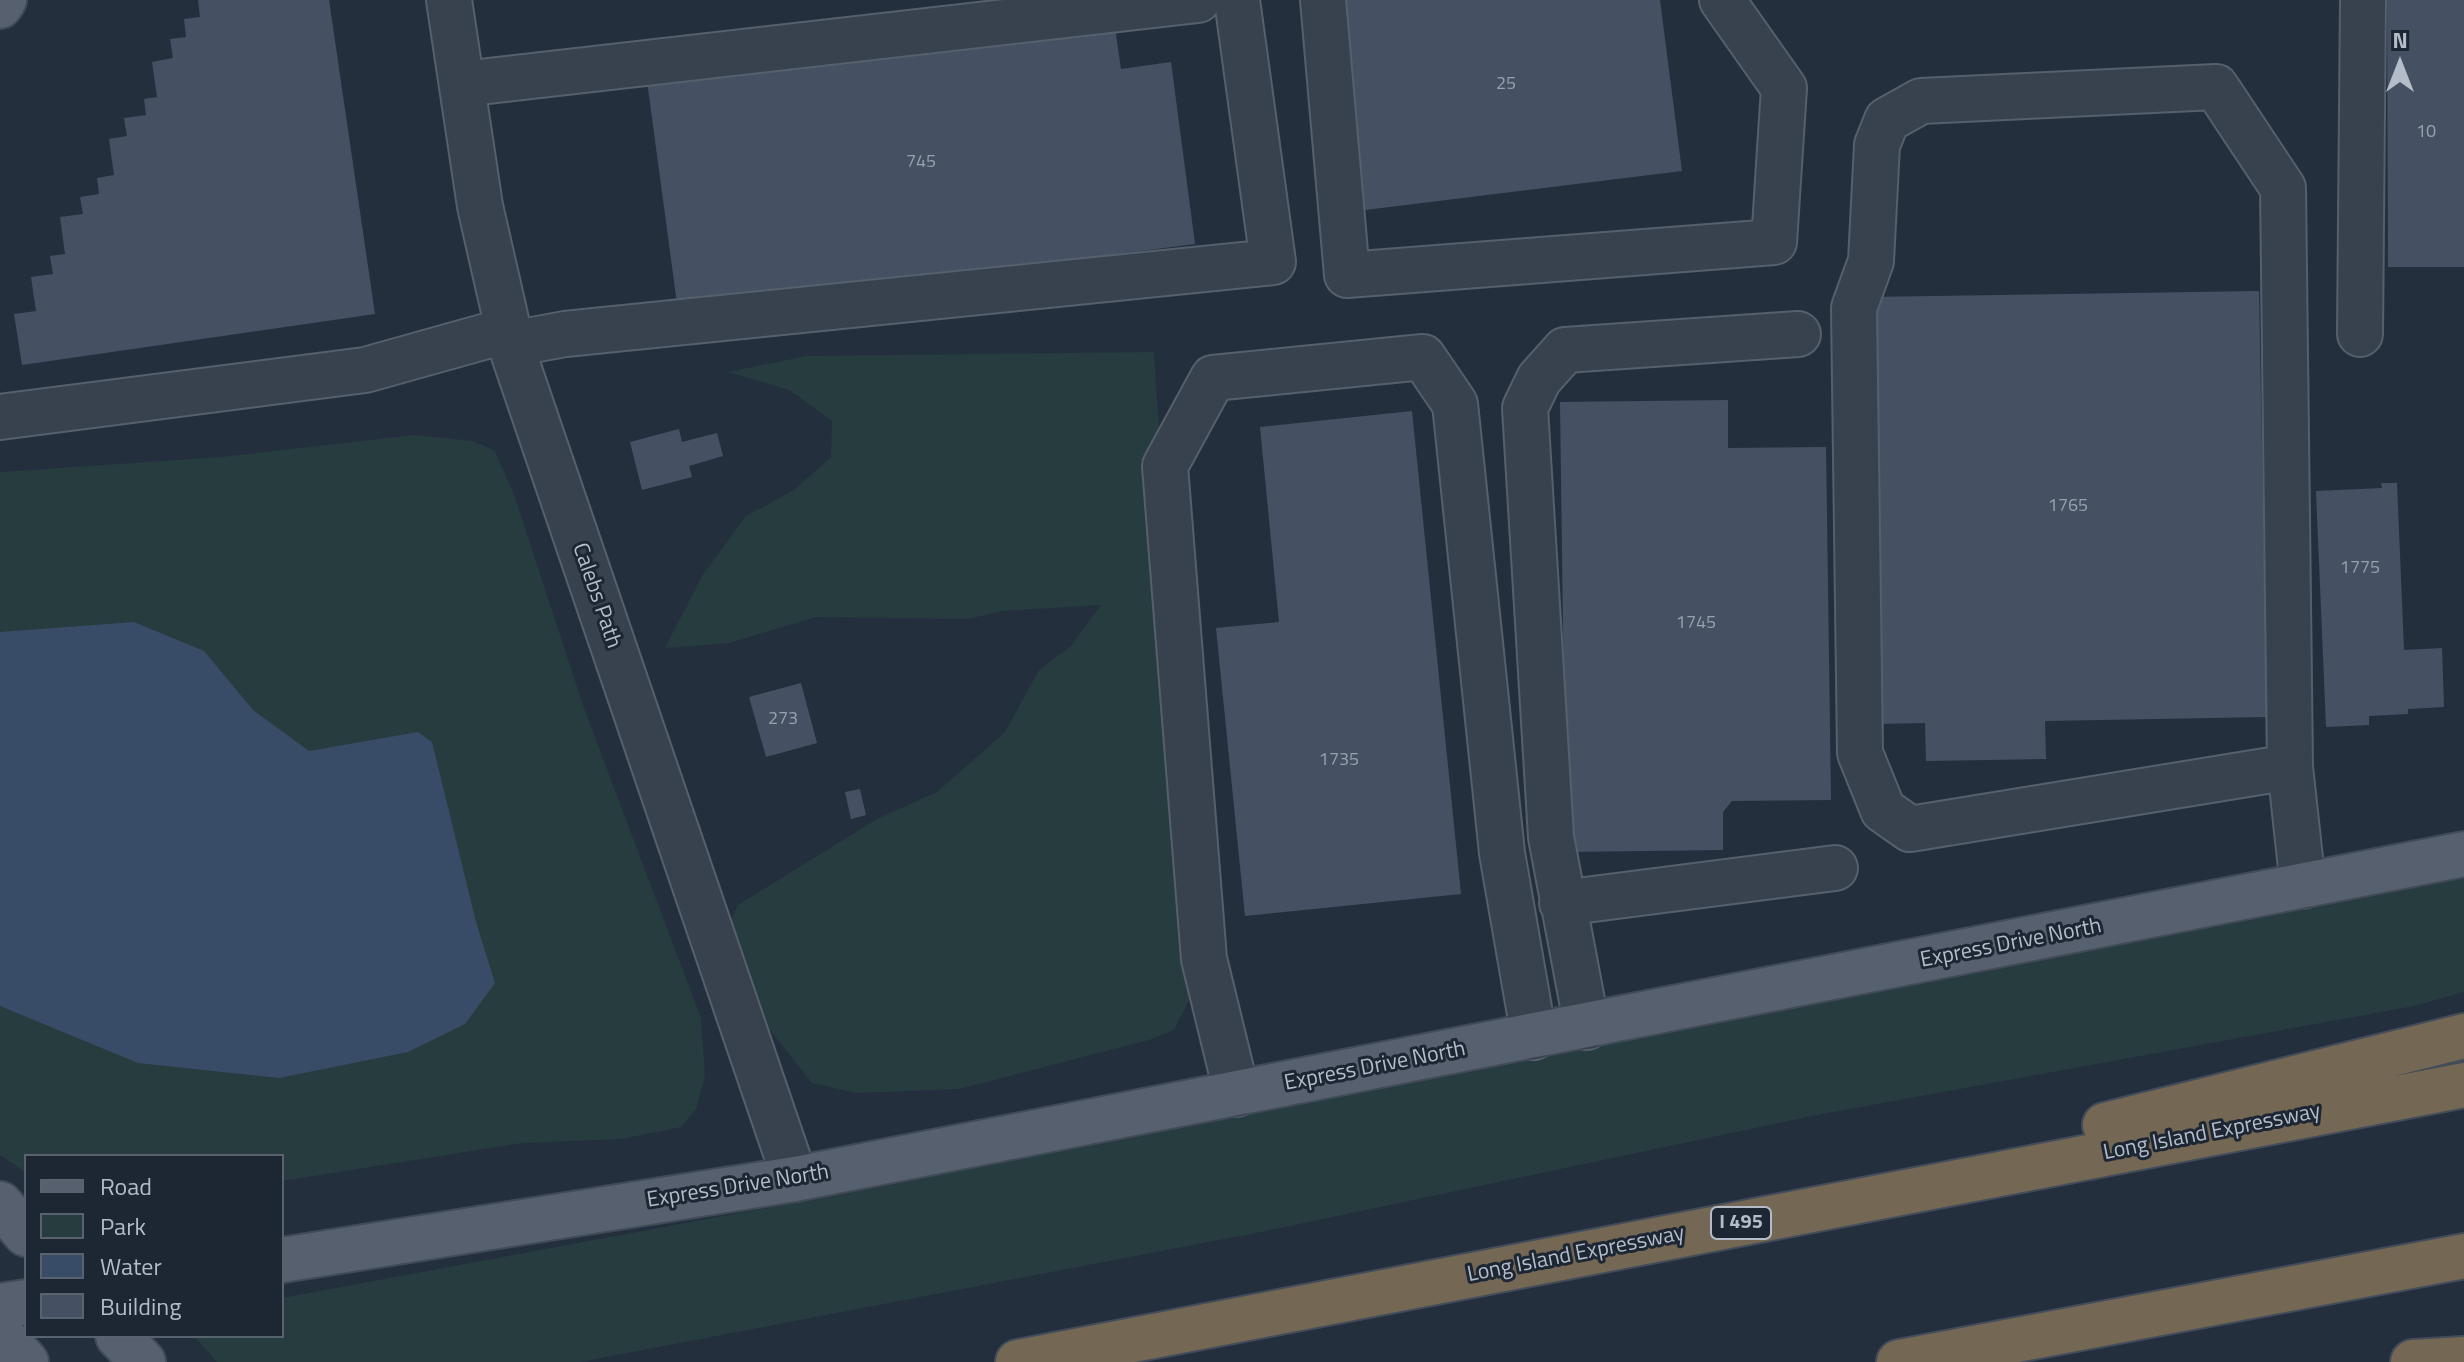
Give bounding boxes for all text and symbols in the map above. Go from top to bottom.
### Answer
text: N [2392,23,2408,57]
north arrow [2360,24,2440,104]
house number: 25 [1496,74,1516,96]
house number: 10 [2416,122,2436,144]
house number: 745 [906,152,936,174]
house number: 1765 [2048,496,2088,518]
street label: Calebs Path [566,540,626,652]
house number: 1775 [2340,558,2380,580]
house number: 1745 [1676,613,1716,635]
house number: 273 [768,709,798,731]
house number: 1735 [1319,750,1359,772]
street label: Express Drive North [1918,913,2104,975]
street label: Express Drive North [1282,1036,1468,1098]
street label: Long Island Expressway [2101,1099,2323,1167]
legend [24,1154,284,1338]
street label: Express Drive North [645,1160,831,1214]
text: Road [100,1168,152,1204]
road number: I 495 [1711,1207,1771,1239]
text: Park [100,1208,146,1244]
street label: Long Island Expressway [1465,1221,1687,1289]
text: Water [100,1248,162,1284]
text: Building [100,1288,182,1324]

